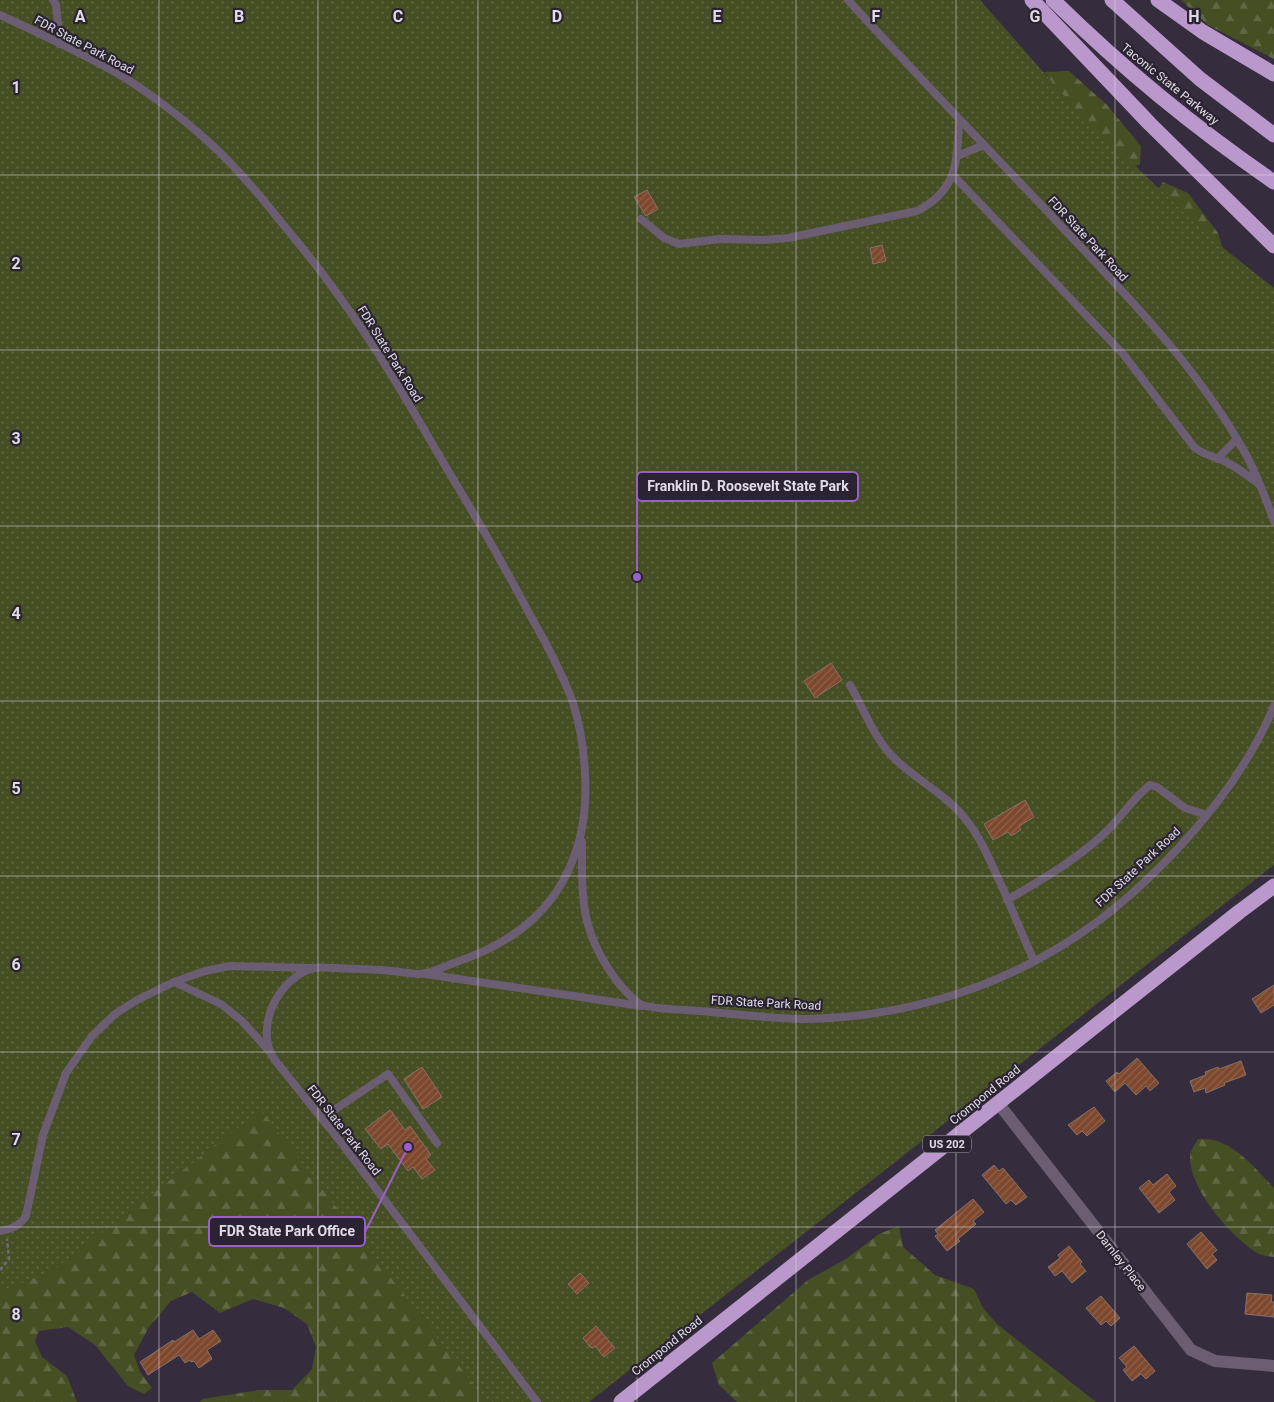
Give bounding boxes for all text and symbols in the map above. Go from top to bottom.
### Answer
text: A [75,7,86,26]
text: B [234,7,244,26]
text: C [393,7,403,26]
text: D [552,7,562,26]
text: E [713,7,722,26]
text: F [872,7,881,26]
text: G [1030,7,1041,26]
text: H [1188,7,1200,26]
street label: FDR State Park Road [32,13,136,77]
street label: Taconic State Parkway [1119,40,1222,128]
text: 1 [11,78,21,97]
street label: FDR State Park Road [1045,194,1131,284]
text: 2 [11,254,21,273]
street label: FDR State Park Road [355,303,425,405]
text: 3 [11,429,21,448]
callout: Franklin D. Roosevelt State Park [637,472,858,501]
text: Franklin D. Roosevelt State Park [647,478,849,494]
text: 4 [11,604,21,623]
text: 5 [11,779,21,798]
street label: FDR State Park Road [1093,824,1183,910]
text: 6 [11,955,21,974]
street label: FDR State Park Road [710,993,822,1013]
street label: Crompond Road [947,1062,1023,1128]
street label: FDR State Park Road [304,1082,384,1178]
text: 7 [11,1130,21,1149]
road number: US 202 [923,1136,971,1152]
callout: FDR State Park Office [209,1217,365,1246]
text: FDR State Park Office [219,1223,355,1239]
street label: Darnley Place [1093,1228,1149,1294]
text: 8 [11,1305,21,1324]
street label: Crompond Road [629,1313,705,1379]

